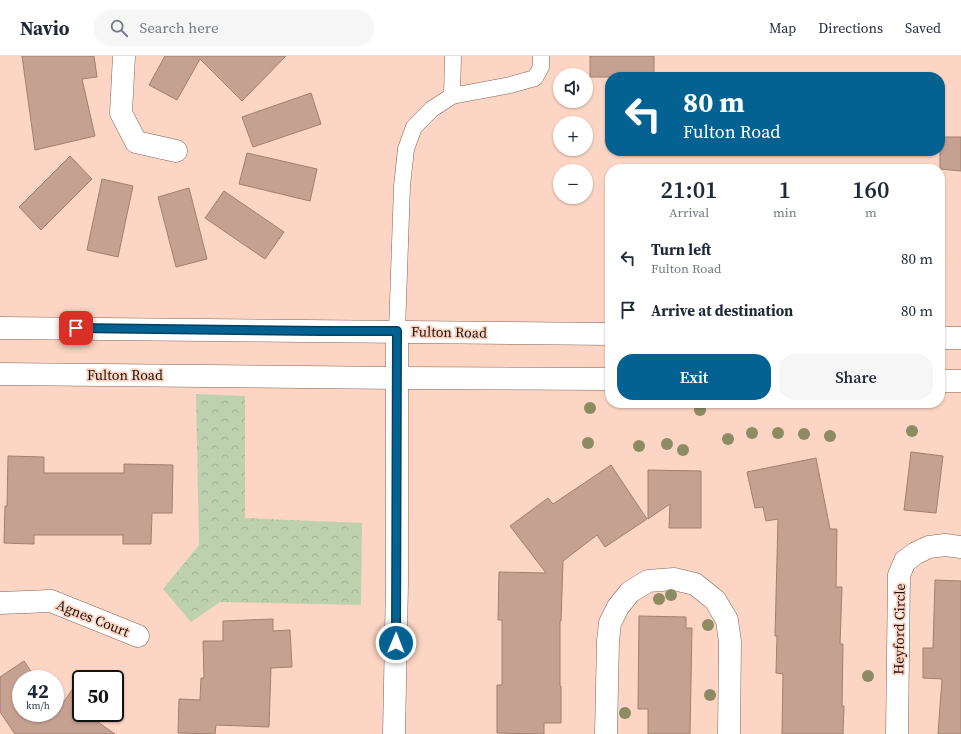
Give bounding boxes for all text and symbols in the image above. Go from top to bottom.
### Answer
search box [94,10,374,46]
text: Navio [20,15,70,41]
icon: search [108,17,130,39]
text: Search here [140,17,219,38]
text: Map [769,18,796,38]
text: Directions [818,18,883,38]
text: Saved [905,18,941,38]
map controls [553,68,593,204]
button: sound [553,68,593,108]
text: 80 m [683,83,745,121]
icon: left [617,88,669,140]
button: + [553,116,593,156]
text: Fulton Road [683,119,781,144]
button: − [553,164,593,204]
text: 21:01 [660,173,718,206]
text: 1 [779,173,791,206]
text: 160 [852,173,890,206]
text: Arrival [669,204,709,221]
text: min [773,204,797,221]
text: m [865,204,877,221]
text: Turn left [651,239,711,260]
icon: left [617,247,639,269]
text: 80 m [901,248,933,269]
text: Fulton Road [651,260,721,277]
icon: arrive [617,299,639,321]
text: Arrive at destination [651,300,793,321]
text: 80 m [901,300,933,321]
pin [59,311,93,345]
icon: arrive [65,317,87,339]
street label: Fulton Road [411,321,487,343]
button: Exit [617,354,771,400]
button: Share [779,354,933,400]
street label: Fulton Road [87,365,163,385]
street label: Heyford Circle [888,583,910,675]
street label: Agnes Court [54,594,133,642]
position arrow [375,622,417,664]
speed limit sign: 50 [72,670,124,722]
text: 42 [27,677,49,705]
text: km/h [26,699,50,712]

